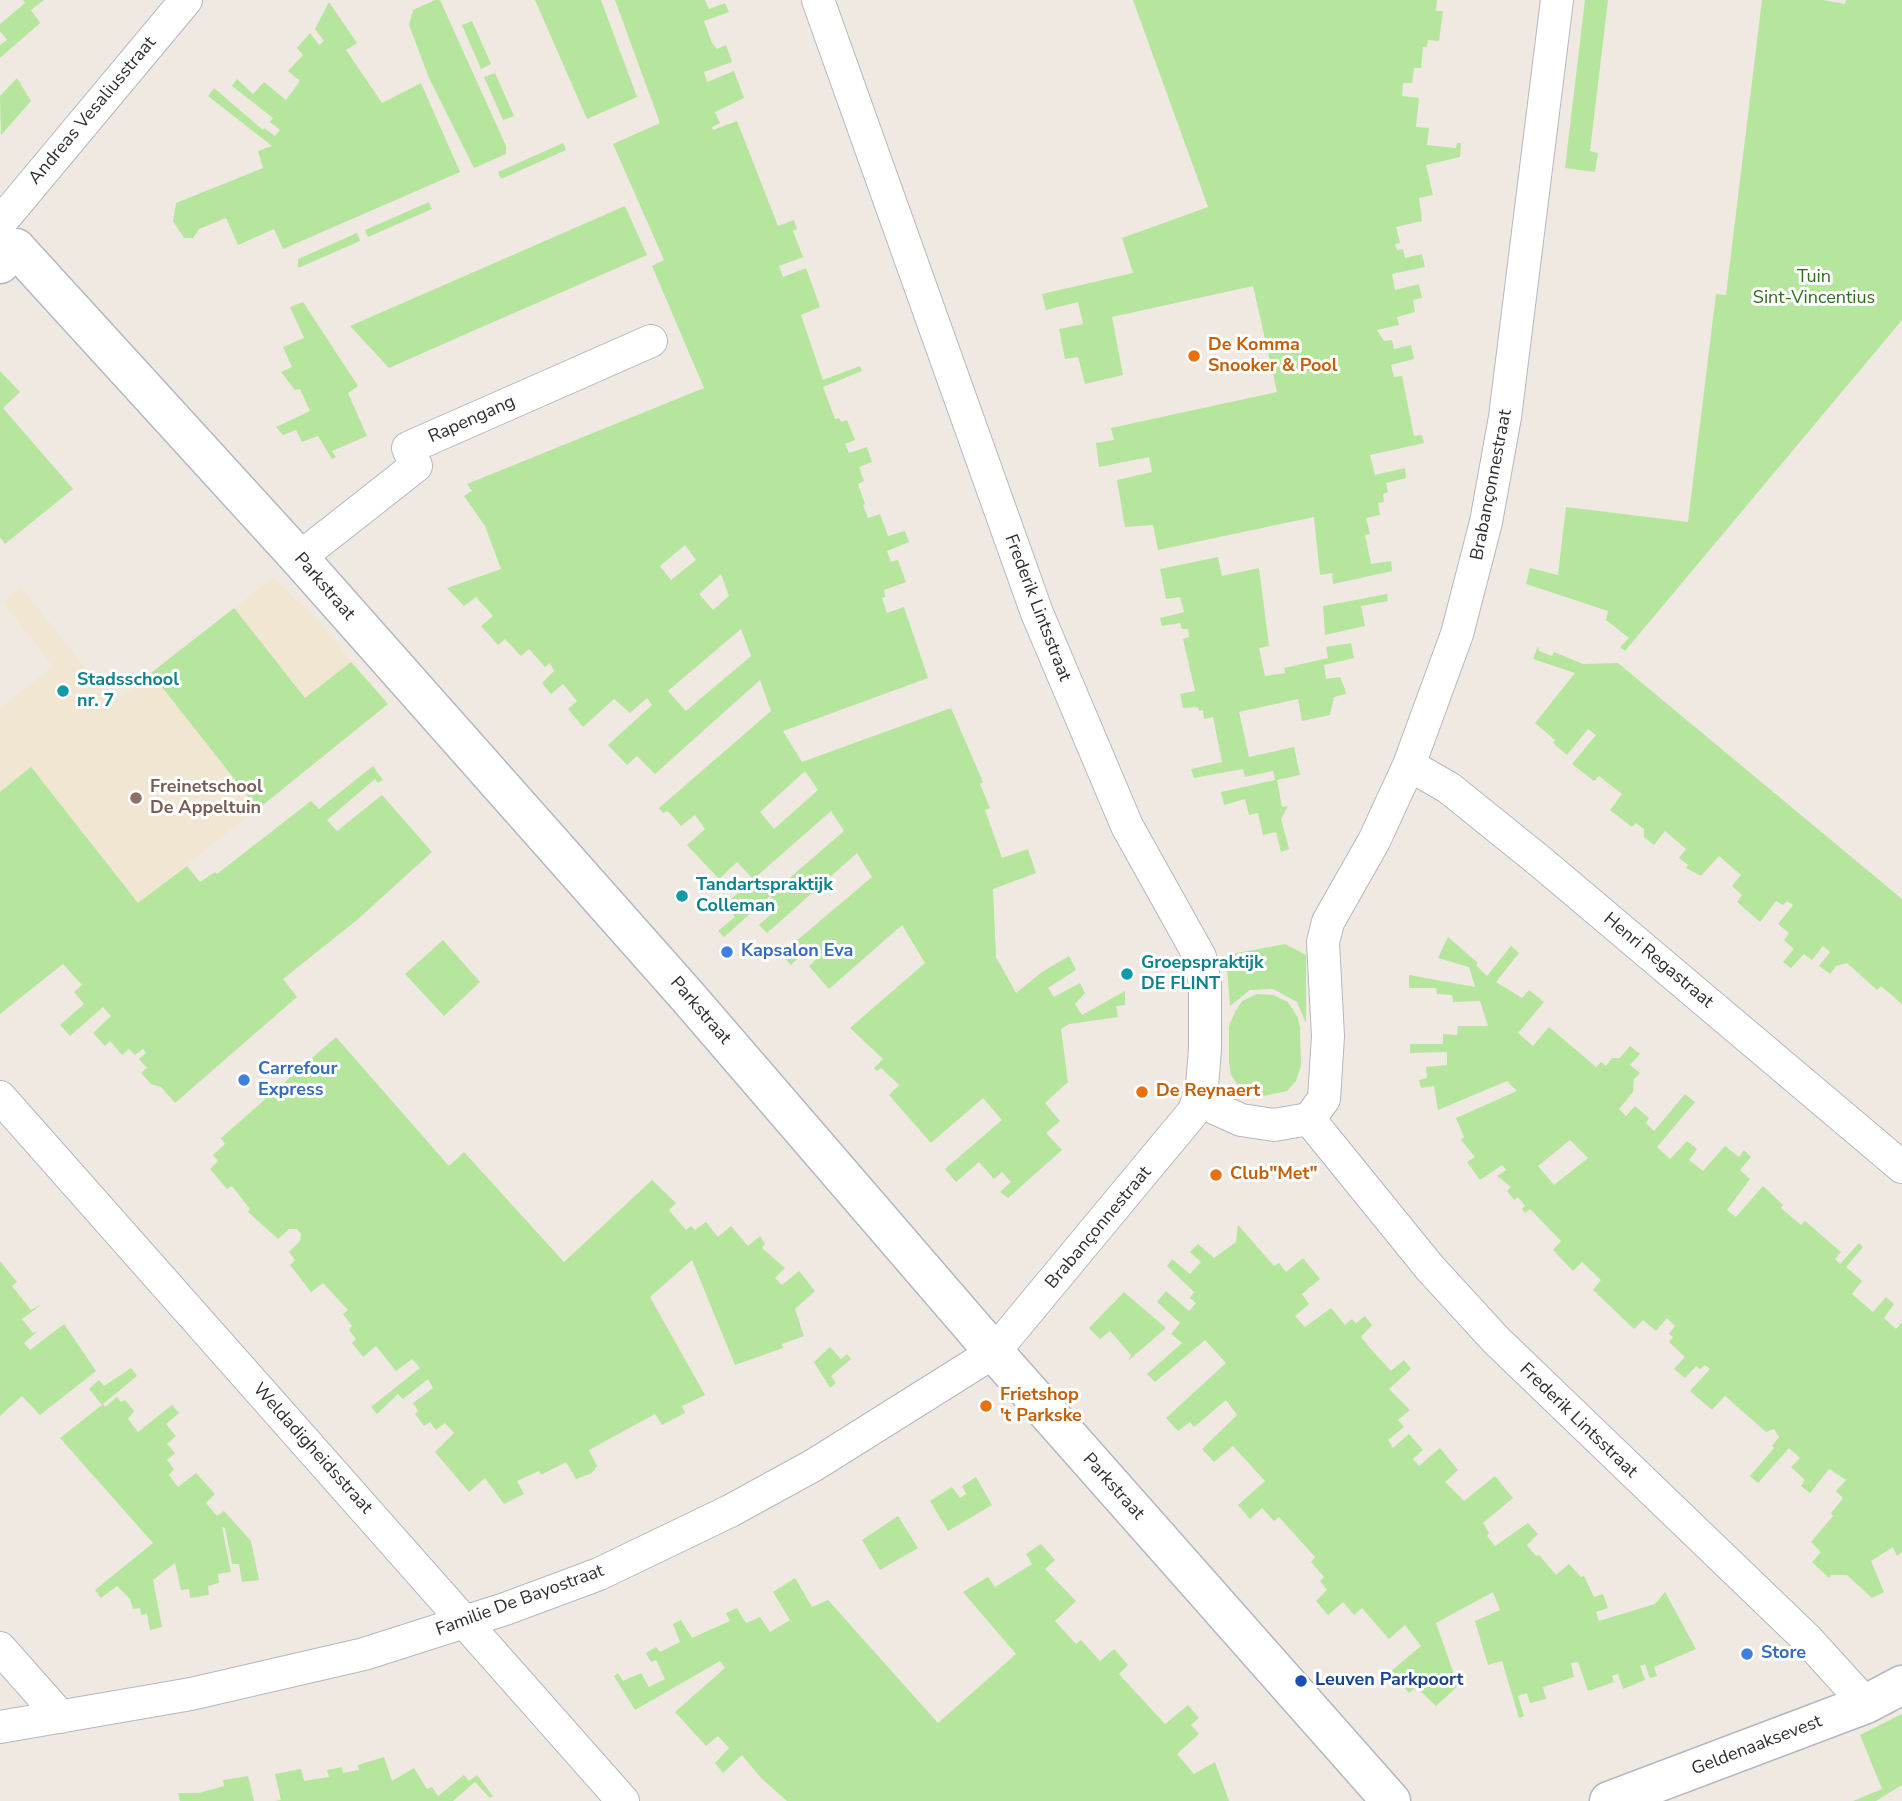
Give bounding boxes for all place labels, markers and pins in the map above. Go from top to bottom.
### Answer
place label: De Komma Snooker & Pool [1208,335,1337,378]
marker: De Komma Snooker & Pool [1186,348,1202,364]
place label: Stadsschool nr. 7 [77,670,179,712]
marker: Stadsschool nr. 7 [55,683,71,699]
place label: Freinetschool De Appeltuin [150,777,263,820]
marker: Freinetschool De Appeltuin [128,790,144,806]
place label: Tandartspraktijk Colleman [696,875,833,917]
marker: Tandartspraktijk Colleman [674,888,690,904]
place label: Kapsalon Eva [741,941,853,963]
marker: Kapsalon Eva [719,944,735,960]
place label: Groepspraktijk DE FLINT [1141,953,1264,996]
marker: Groepspraktijk DE FLINT [1119,966,1135,982]
place label: Carrefour Express [258,1059,338,1102]
marker: Carrefour Express [236,1072,252,1088]
place label: De Reynaert [1156,1081,1260,1103]
marker: De Reynaert [1134,1084,1150,1100]
place label: Club"Met" [1230,1164,1318,1186]
marker: Club"Met" [1208,1167,1224,1183]
place label: Frietshop 't Parkske [1000,1385,1082,1428]
marker: Frietshop 't Parkske [978,1398,994,1414]
place label: Store [1761,1643,1806,1665]
marker: Store [1739,1646,1755,1662]
place label: Leuven Parkpoort [1315,1670,1464,1692]
marker: Leuven Parkpoort [1293,1673,1309,1689]

